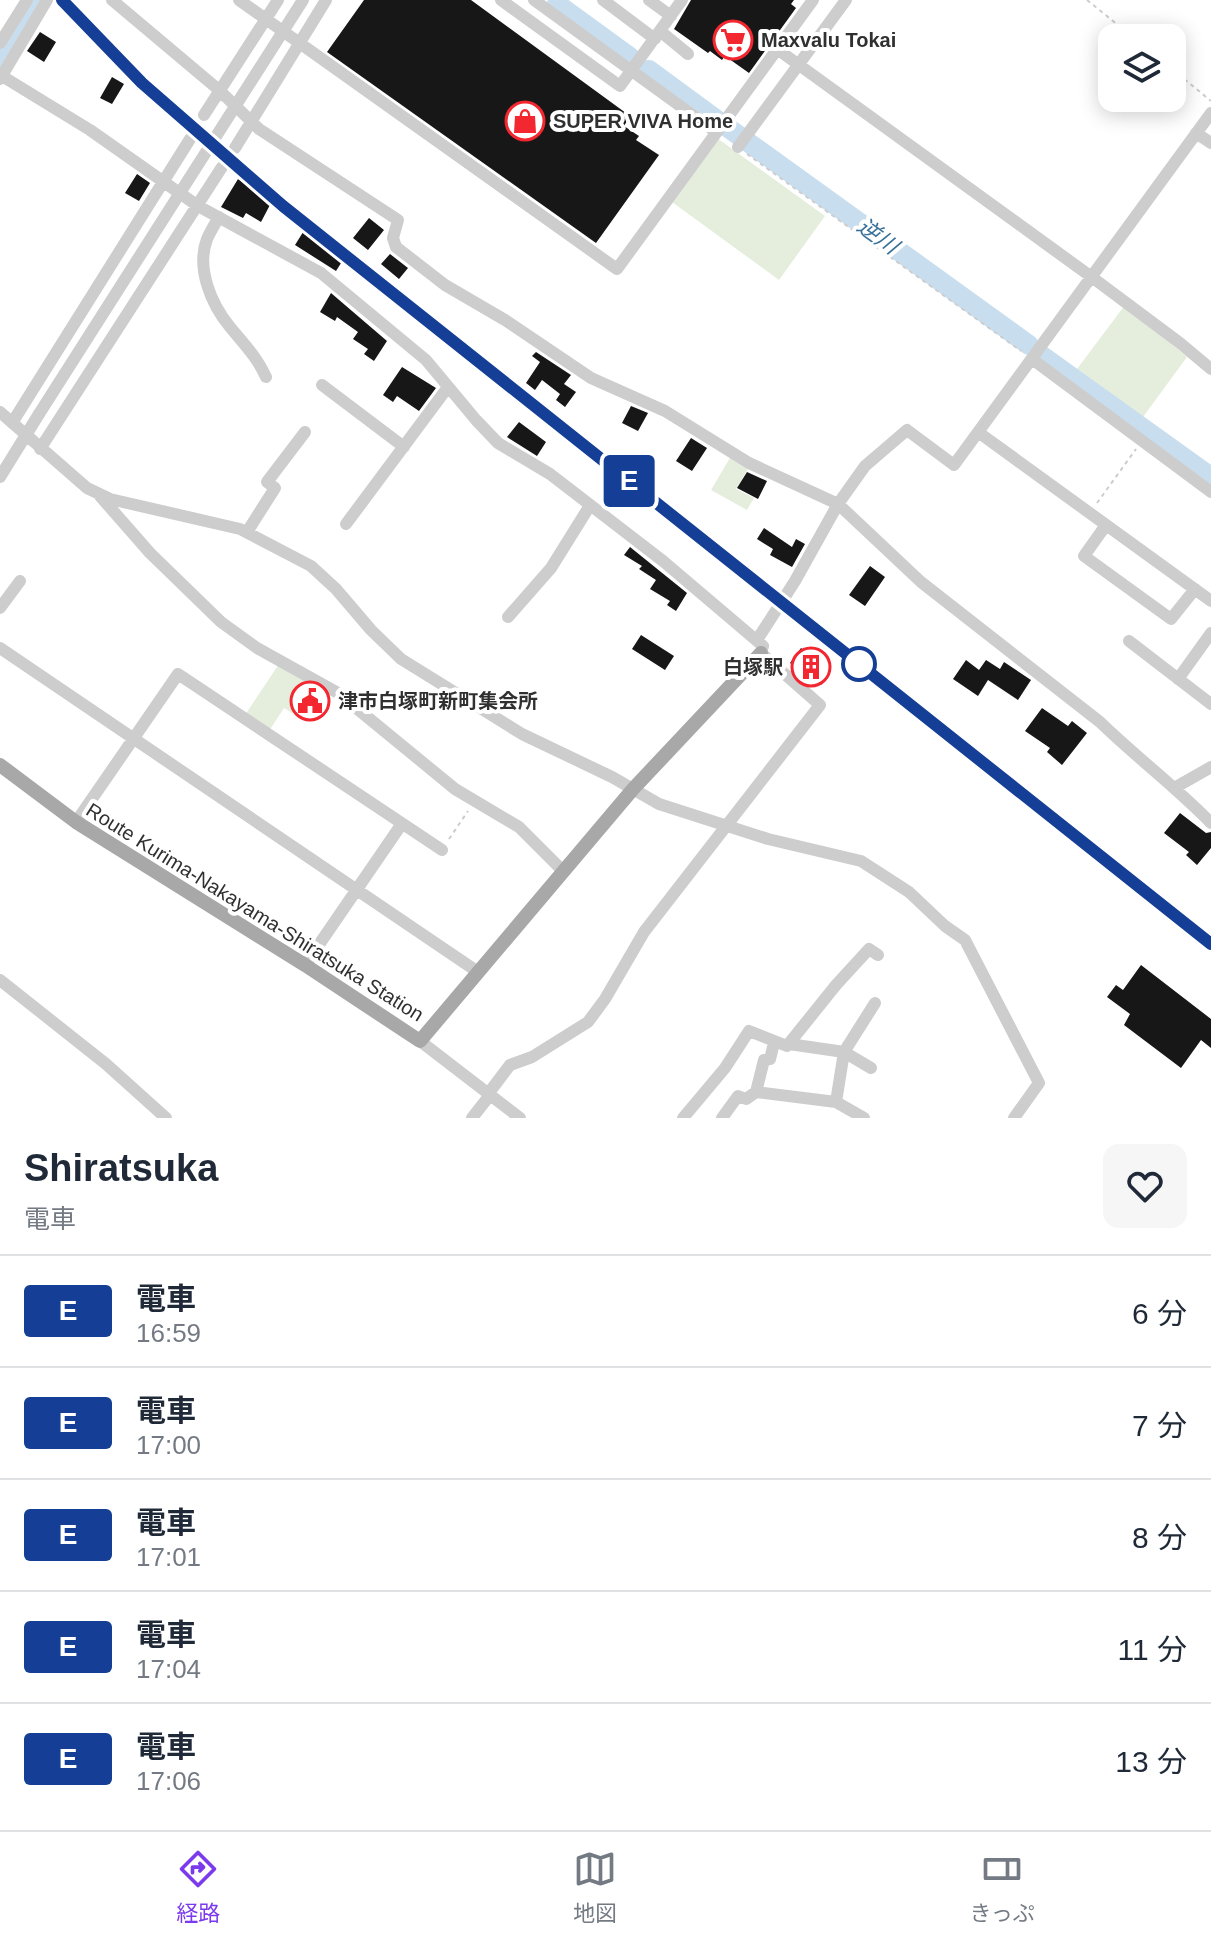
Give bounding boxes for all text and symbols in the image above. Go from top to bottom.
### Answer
supermarket icon: Maxvalu Tokai [712,19,754,61]
map controls [1098,24,1186,112]
button: layers [1098,24,1186,112]
place label: Maxvalu Tokai [761,29,896,51]
shop icon: SUPER VIVA Home [504,100,546,142]
place label: SUPER VIVA Home [553,110,733,132]
water label: 逆川 [853,213,905,260]
line badge: E [603,455,655,507]
text: E [620,465,638,496]
building icon: 白塚駅 [790,646,832,688]
unlabelled marker [842,647,876,681]
place label: 白塚駅 [723,656,783,678]
public building icon: 津市白塚町新町集会所 [289,680,331,722]
place label: 津市白塚町新町集会所 [338,690,538,712]
street label: Route Kurima-Nakayama-Shiratsuka Station [82,798,428,1026]
button: heart [1103,1144,1187,1228]
text: Shiratsuka [24,1147,218,1189]
text: 電車 [24,1204,76,1234]
text: 電車 [136,1282,196,1315]
text: E [59,1295,77,1326]
text: 6 分 [1132,1297,1187,1330]
text: 16:59 [136,1318,201,1348]
text: 電車 [136,1394,196,1427]
text: E [59,1407,77,1438]
text: 7 分 [1132,1409,1187,1442]
text: 17:00 [136,1430,201,1460]
text: 電車 [136,1506,196,1539]
text: E [59,1519,77,1550]
text: 8 分 [1132,1521,1187,1554]
text: 17:01 [136,1542,201,1572]
text: 電車 [136,1618,196,1651]
text: E [59,1631,77,1662]
text: 11 分 [1118,1633,1187,1666]
text: 17:04 [136,1654,201,1684]
text: 電車 [136,1730,196,1763]
text: E [59,1743,77,1774]
text: 13 分 [1115,1745,1187,1778]
text: 17:06 [136,1766,201,1796]
tab: 経路 [176,1847,220,1927]
tab: 地図 [573,1847,617,1927]
tab: きっぷ [970,1847,1035,1927]

